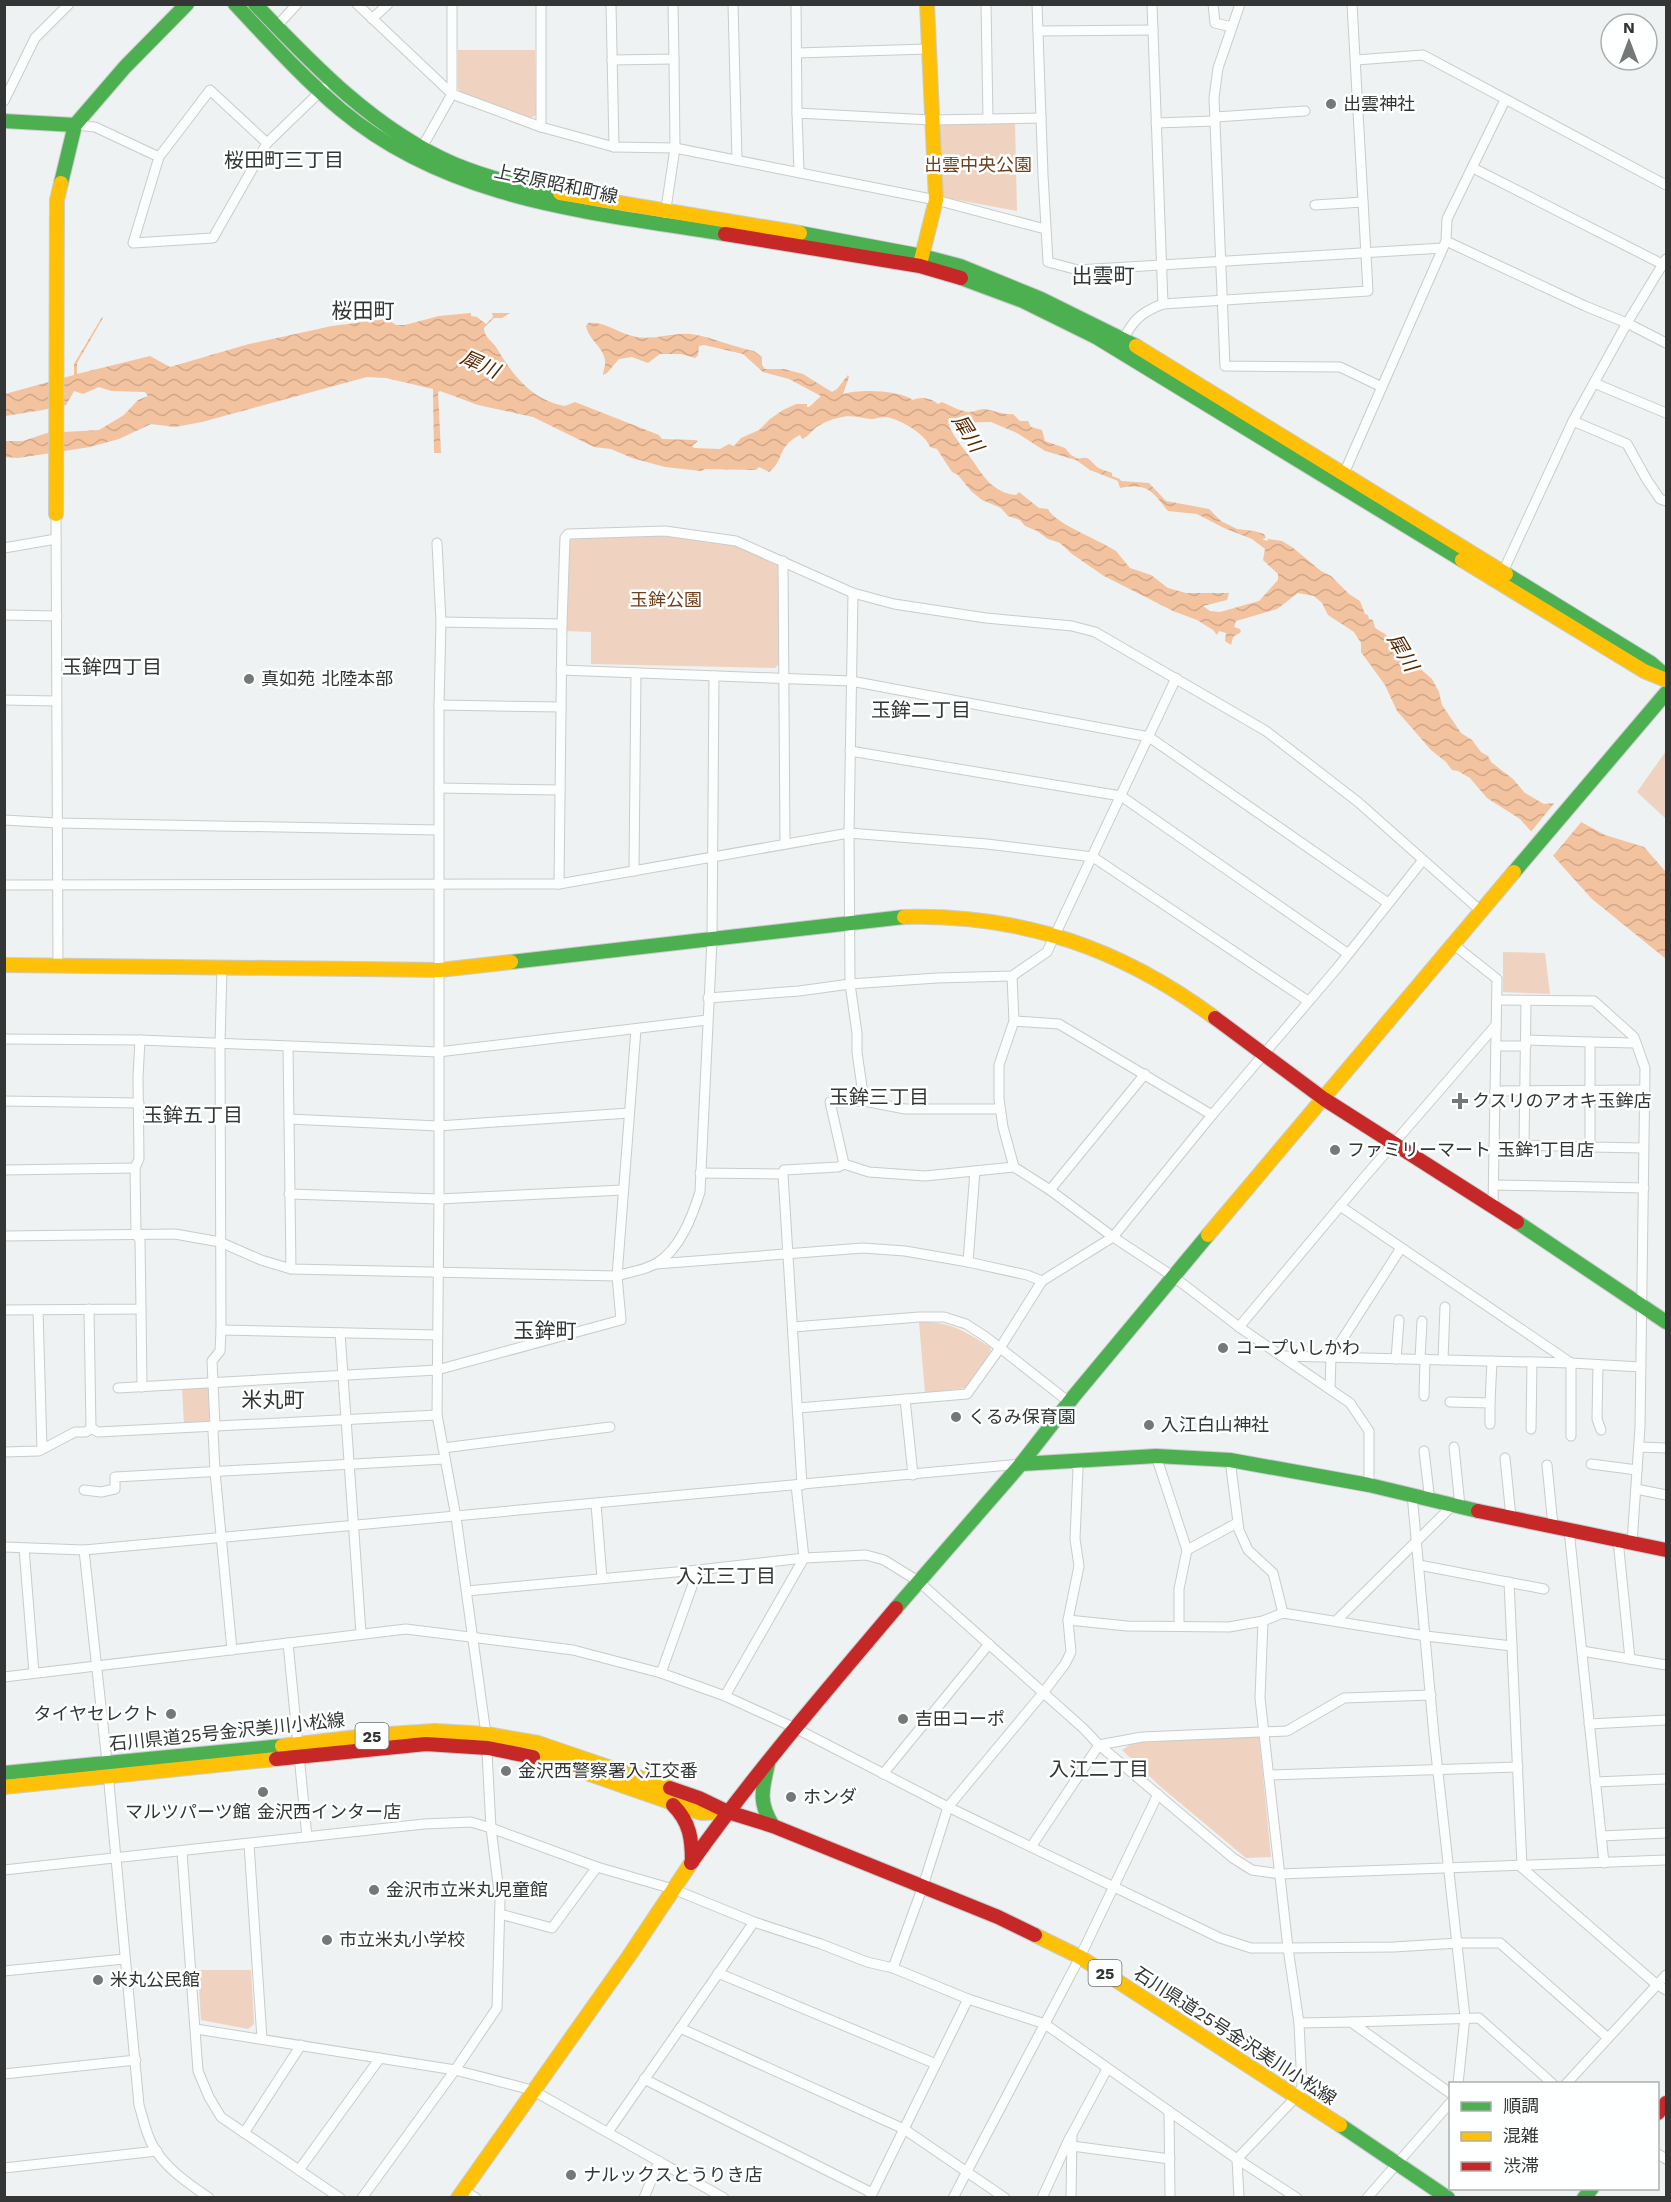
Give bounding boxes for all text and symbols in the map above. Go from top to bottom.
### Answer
north arrow [1599,12,1659,72]
text: N [1623,18,1635,37]
place label: 出雲神社 [1343,93,1415,114]
marker: 出雲神社 [1324,97,1338,111]
district label: 桜田町三丁目 [224,148,344,172]
park label: 出雲中央公園 [924,154,1032,175]
street label: 上安原昭和町線 [492,160,620,207]
district label: 出雲町 [1072,263,1135,288]
district label: 桜田町 [332,298,395,323]
water label: 犀川 [457,345,505,384]
water label: 犀川 [947,410,990,458]
park label: 玉鉾公園 [630,589,702,610]
water label: 犀川 [1383,629,1424,677]
district label: 玉鉾四丁目 [62,655,162,679]
place label: 真如苑 北陸本部 [261,668,393,689]
marker: 真如苑 北陸本部 [242,672,256,686]
district label: 玉鉾二丁目 [871,698,971,722]
district label: 玉鉾三丁目 [829,1085,929,1109]
place label: クスリのアオキ玉鉾店 [1472,1090,1651,1111]
marker: クスリのアオキ玉鉾店 [1453,1094,1467,1108]
district label: 玉鉾五丁目 [143,1103,243,1127]
place label: ファミリーマート 玉鉾1丁目店 [1347,1139,1594,1160]
marker: ファミリーマート 玉鉾1丁目店 [1328,1143,1342,1157]
district label: 玉鉾町 [514,1318,577,1343]
place label: コープいしかわ [1235,1337,1360,1358]
marker: コープいしかわ [1216,1341,1230,1355]
district label: 米丸町 [242,1387,305,1412]
place label: くるみ保育園 [968,1406,1076,1427]
marker: くるみ保育園 [949,1410,963,1424]
place label: 入江白山神社 [1161,1414,1269,1435]
marker: 入江白山神社 [1142,1418,1156,1432]
district label: 入江三丁目 [676,1564,776,1588]
place label: タイヤセレクト [34,1703,159,1724]
marker: タイヤセレクト [164,1707,178,1721]
place label: 吉田コーポ [915,1708,1005,1729]
street label: 石川県道25号金沢美川小松線 [108,1709,346,1754]
marker: 吉田コーポ [896,1712,910,1726]
road number: 25 [356,1723,388,1749]
district label: 入江二丁目 [1049,1757,1149,1781]
place label: 金沢西警察署入江交番 [518,1760,698,1781]
marker: 金沢西警察署入江交番 [499,1764,513,1778]
marker: マルツパーツ館 金沢西インター店 [256,1785,270,1799]
place label: ホンダ [803,1786,857,1807]
marker: ホンダ [784,1790,798,1804]
place label: マルツパーツ館 金沢西インター店 [125,1801,401,1822]
place label: 金沢市立米丸児童館 [386,1879,548,1900]
marker: 金沢市立米丸児童館 [367,1883,381,1897]
place label: 市立米丸小学校 [339,1929,465,1950]
marker: 市立米丸小学校 [320,1933,334,1947]
road number: 25 [1088,1960,1122,1986]
street label: 石川県道25号金沢美川小松線 [1130,1962,1340,2109]
place label: 米丸公民館 [110,1969,200,1990]
marker: 米丸公民館 [91,1973,105,1987]
legend [1449,2082,1659,2190]
text: 順調 [1503,2095,1539,2116]
text: 混雑 [1503,2125,1539,2146]
text: 渋滞 [1503,2155,1539,2176]
place label: ナルックスとうりき店 [583,2164,762,2185]
marker: ナルックスとうりき店 [564,2168,578,2182]

